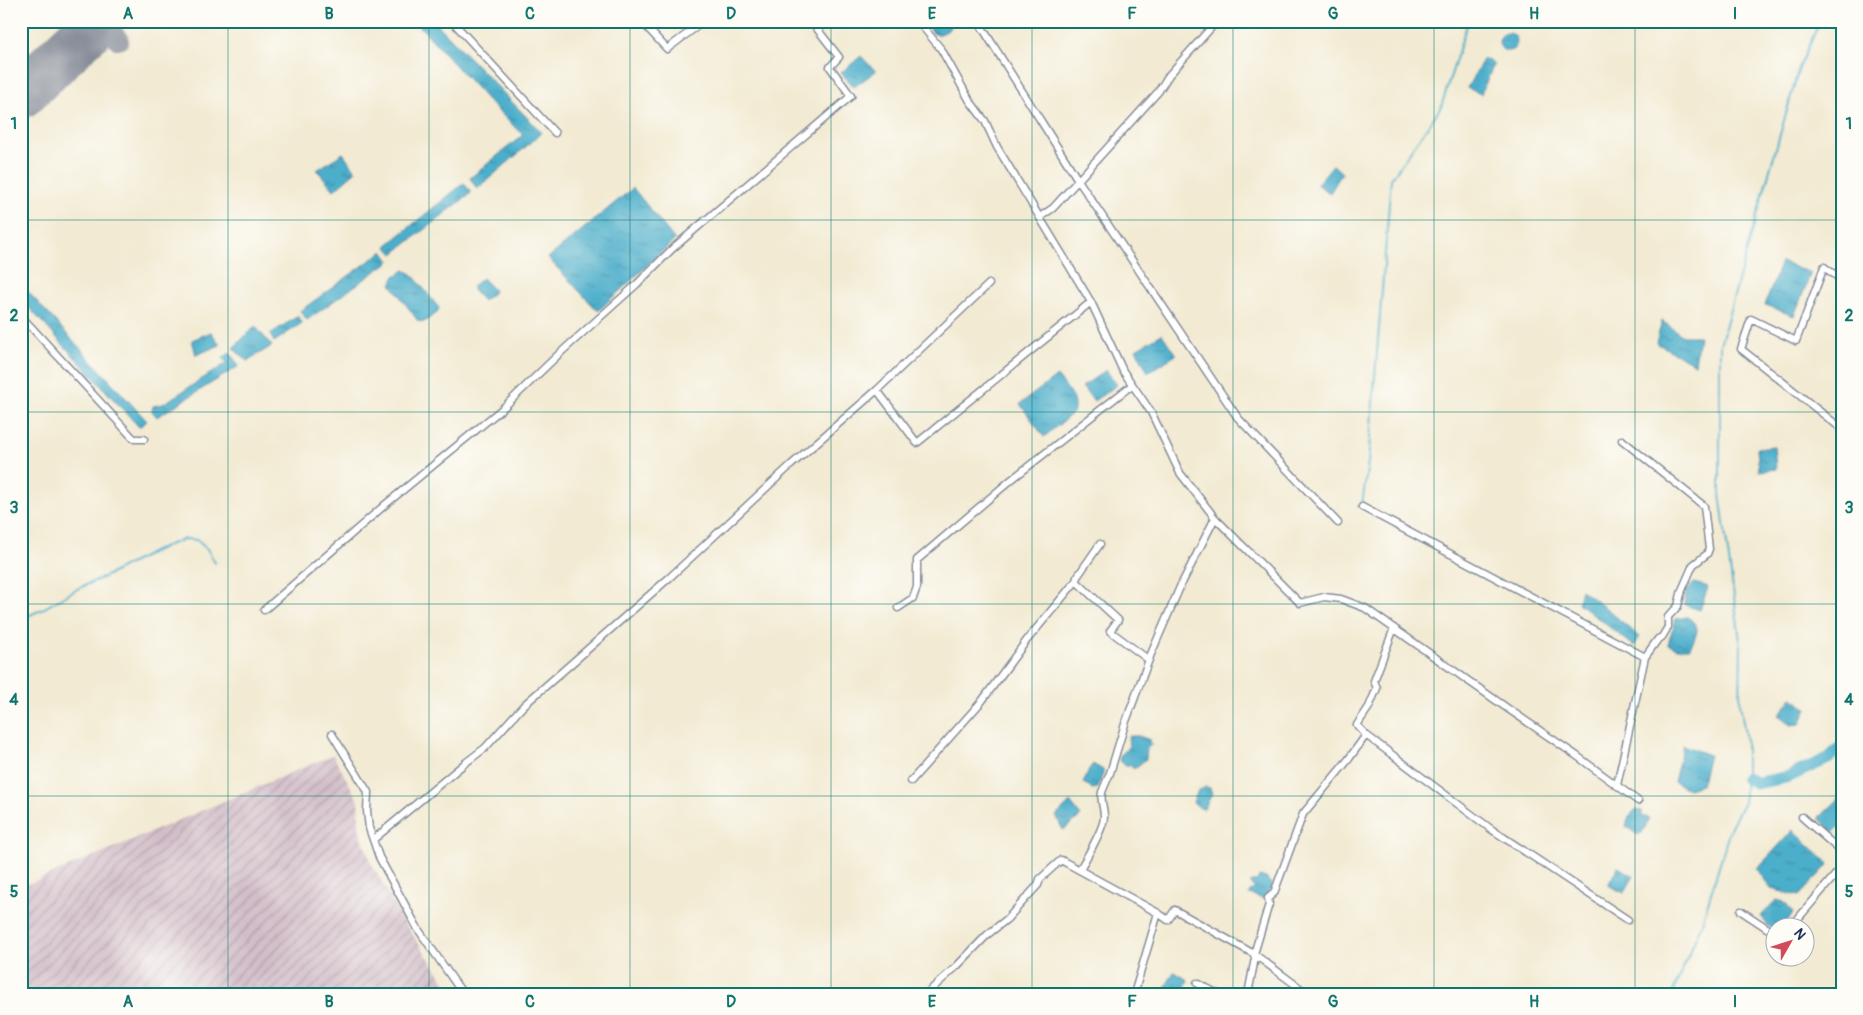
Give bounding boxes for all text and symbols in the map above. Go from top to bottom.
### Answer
text: A [123,4,134,24]
text: B [324,4,334,24]
text: C [525,4,535,24]
text: D [726,4,736,24]
text: E [928,4,937,24]
text: F [1127,4,1137,24]
text: G [1328,4,1339,24]
text: H [1529,4,1539,24]
text: I [1733,4,1737,24]
text: 1 [11,114,17,134]
text: 1 [1846,114,1852,134]
text: 2 [10,306,19,326]
text: 2 [1845,306,1854,326]
text: 3 [10,498,19,518]
text: 3 [1845,498,1854,518]
text: 4 [9,690,19,710]
text: 4 [1844,690,1854,710]
text: 5 [10,882,19,902]
text: 5 [1845,882,1854,902]
north arrow [1766,918,1816,968]
text: N [1790,925,1809,943]
text: A [123,992,134,1012]
text: B [324,992,334,1012]
text: C [525,992,535,1012]
text: D [726,992,736,1012]
text: E [928,992,937,1012]
text: F [1127,992,1137,1012]
text: G [1328,992,1339,1012]
text: H [1529,992,1539,1012]
text: I [1733,992,1737,1012]

